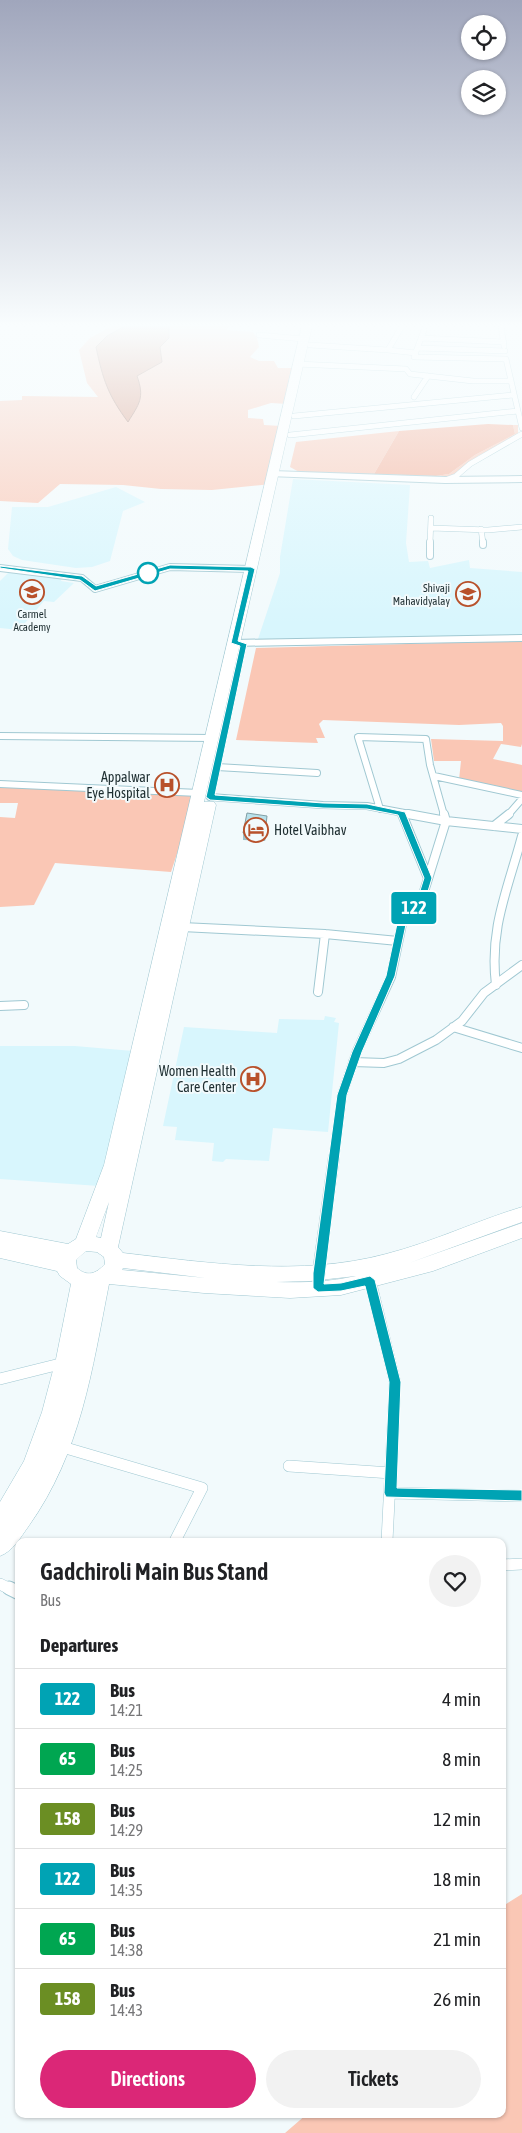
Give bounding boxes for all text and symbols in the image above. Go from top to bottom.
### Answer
map controls [461,15,506,115]
button: locate [461,15,506,60]
button: layers [461,70,506,115]
unlabelled marker [137,562,159,584]
school or university icon: Carmel Academy [19,579,45,605]
school or university icon: Shivaji Mahavidyalay [455,581,481,607]
place label: Shivaji Mahavidyalay [393,582,450,607]
place label: Carmel Academy [13,608,51,633]
place label: Appalwar Eye Hospital [86,769,151,801]
hospital icon: Appalwar Eye Hospital [154,772,180,798]
hotel icon: Hotel Vaibhav [243,817,269,843]
place label: Hotel Vaibhav [274,822,347,838]
line badge: 122 [385,892,443,924]
text: 122 [401,897,427,918]
place label: Women Health Care Center [159,1063,237,1095]
hospital icon: Women Health Care Center [240,1066,266,1092]
button: heart [429,1555,481,1607]
text: Gadchiroli Main Bus Stand [40,1558,268,1585]
text: Bus [40,1591,61,1609]
text: Departures [40,1634,118,1656]
text: Bus [110,1679,135,1701]
text: 122 [55,1688,80,1709]
text: 4 min [442,1688,481,1710]
text: 14:21 [110,1701,143,1719]
text: Bus [110,1739,135,1761]
text: 65 [59,1748,76,1769]
text: 8 min [442,1748,481,1770]
text: 14:25 [110,1761,143,1779]
text: Bus [110,1799,135,1821]
text: 158 [55,1808,80,1829]
text: 12 min [433,1808,481,1830]
text: 14:29 [110,1821,143,1839]
text: Bus [110,1859,135,1881]
text: 122 [55,1868,80,1889]
text: 18 min [433,1868,481,1890]
text: 14:35 [110,1881,143,1899]
text: Bus [110,1919,135,1941]
text: 65 [59,1928,76,1949]
text: 21 min [433,1928,481,1950]
text: 14:38 [110,1941,143,1959]
text: Bus [110,1979,135,2001]
text: 158 [55,1988,80,2009]
text: 26 min [433,1988,481,2010]
text: 14:43 [110,2001,143,2019]
button: Directions [40,2050,256,2108]
button: Tickets [266,2050,481,2108]

